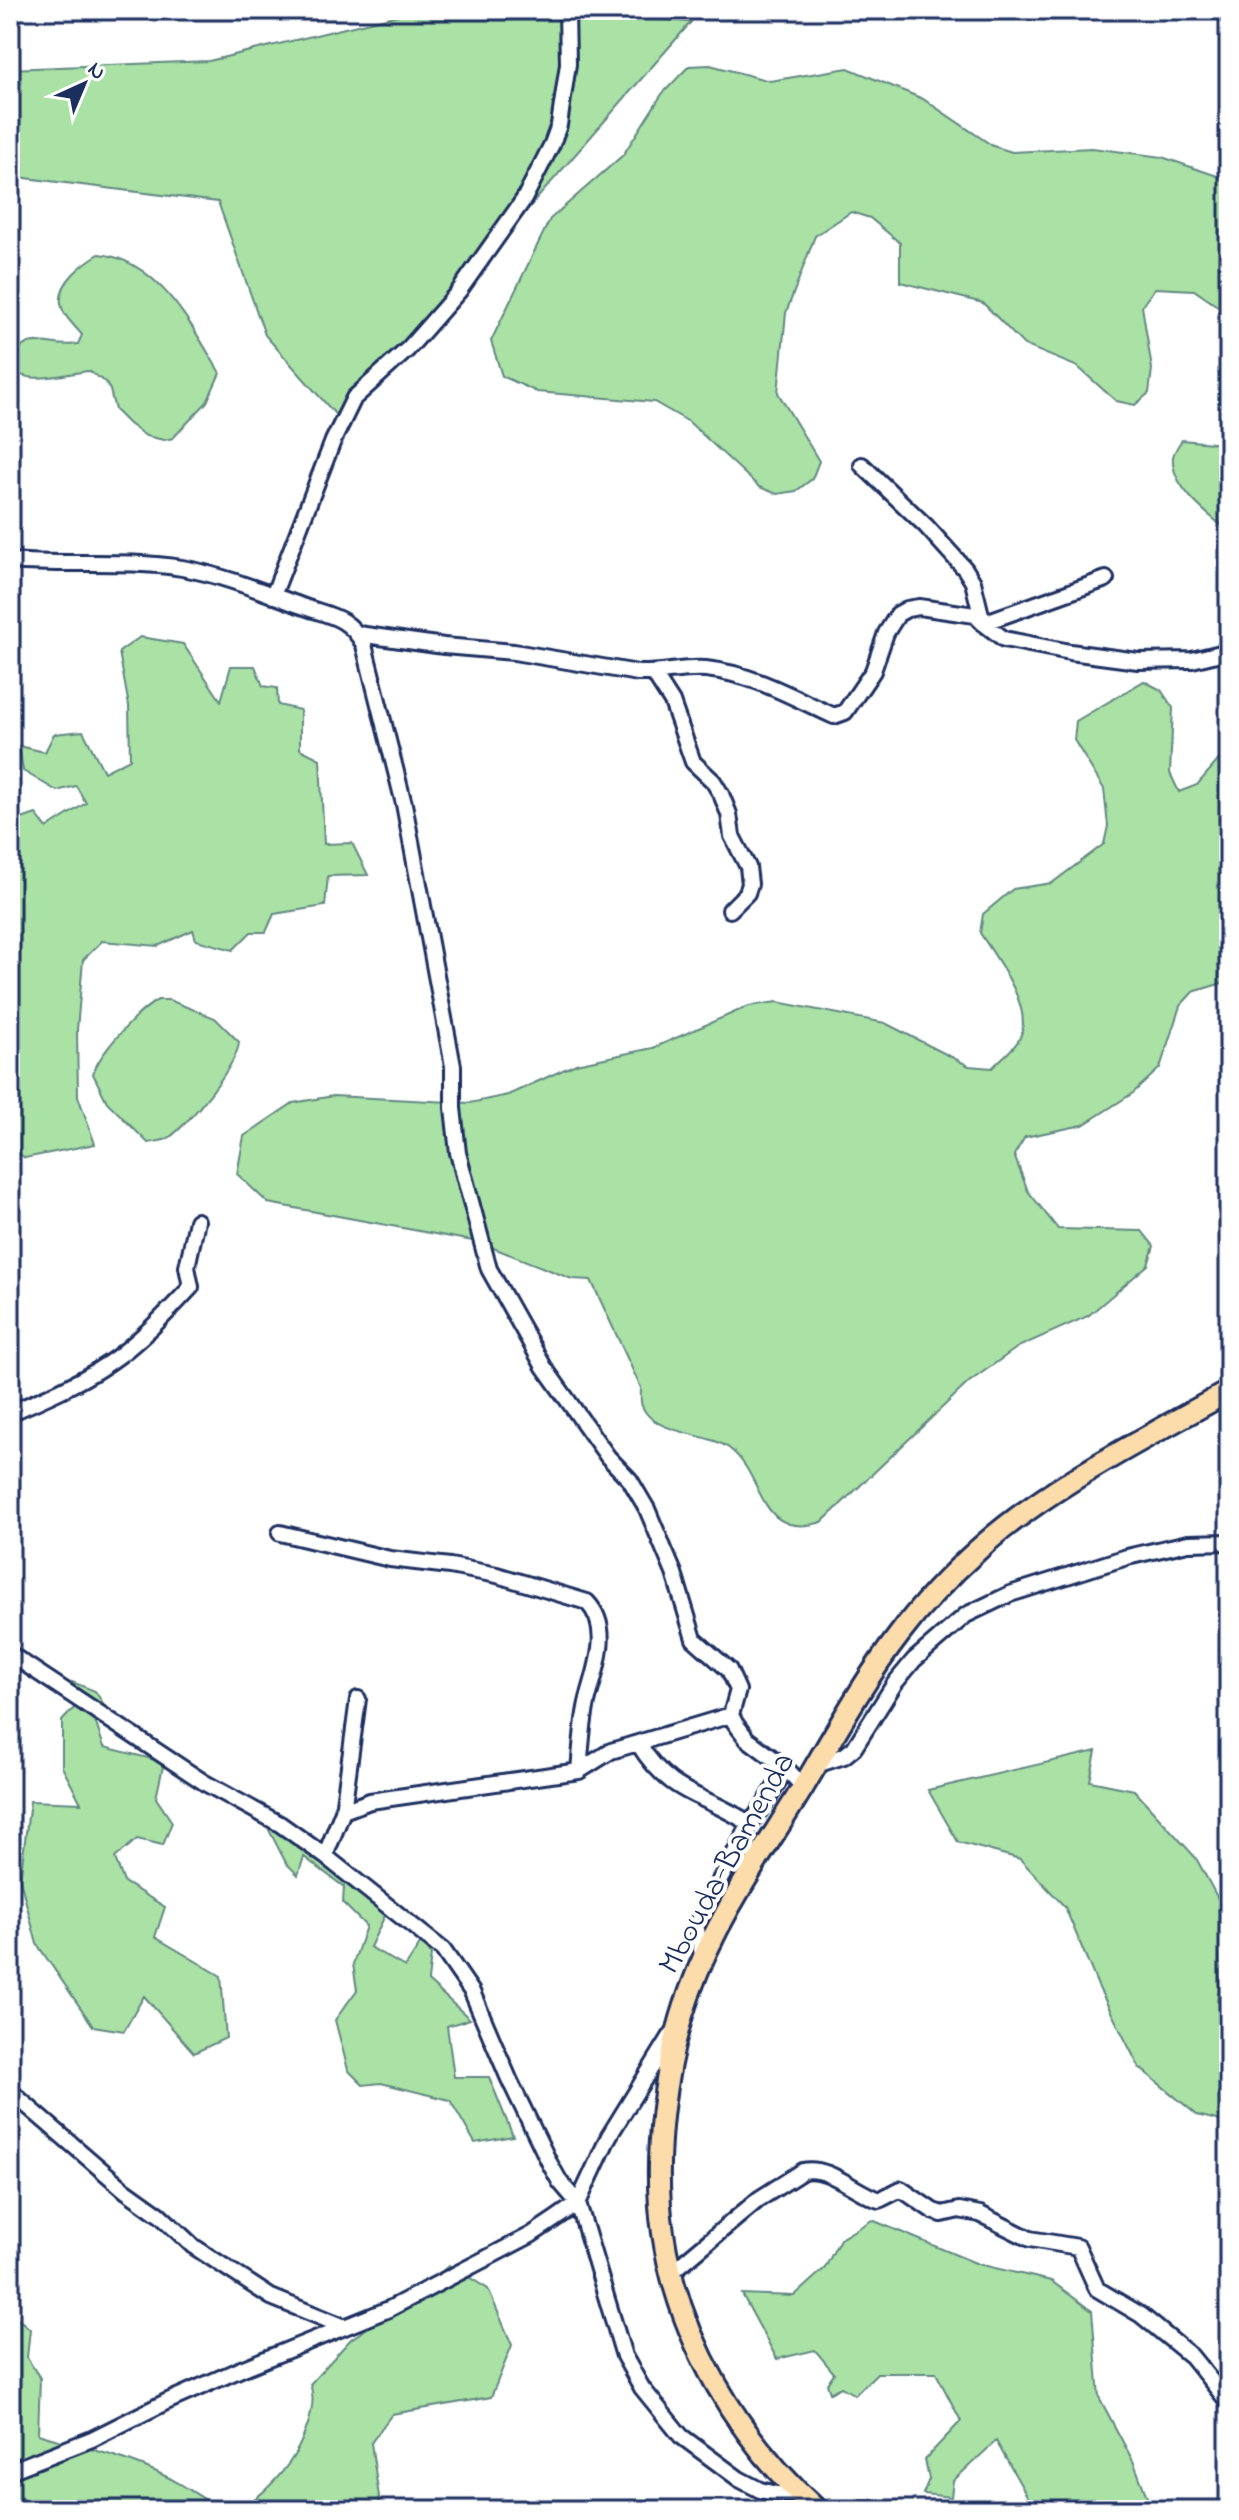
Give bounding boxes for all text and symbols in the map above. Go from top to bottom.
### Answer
north arrow [44,44,124,124]
text: N [79,55,112,88]
street label: Mbouda-Bamenda [647,1744,809,1984]

